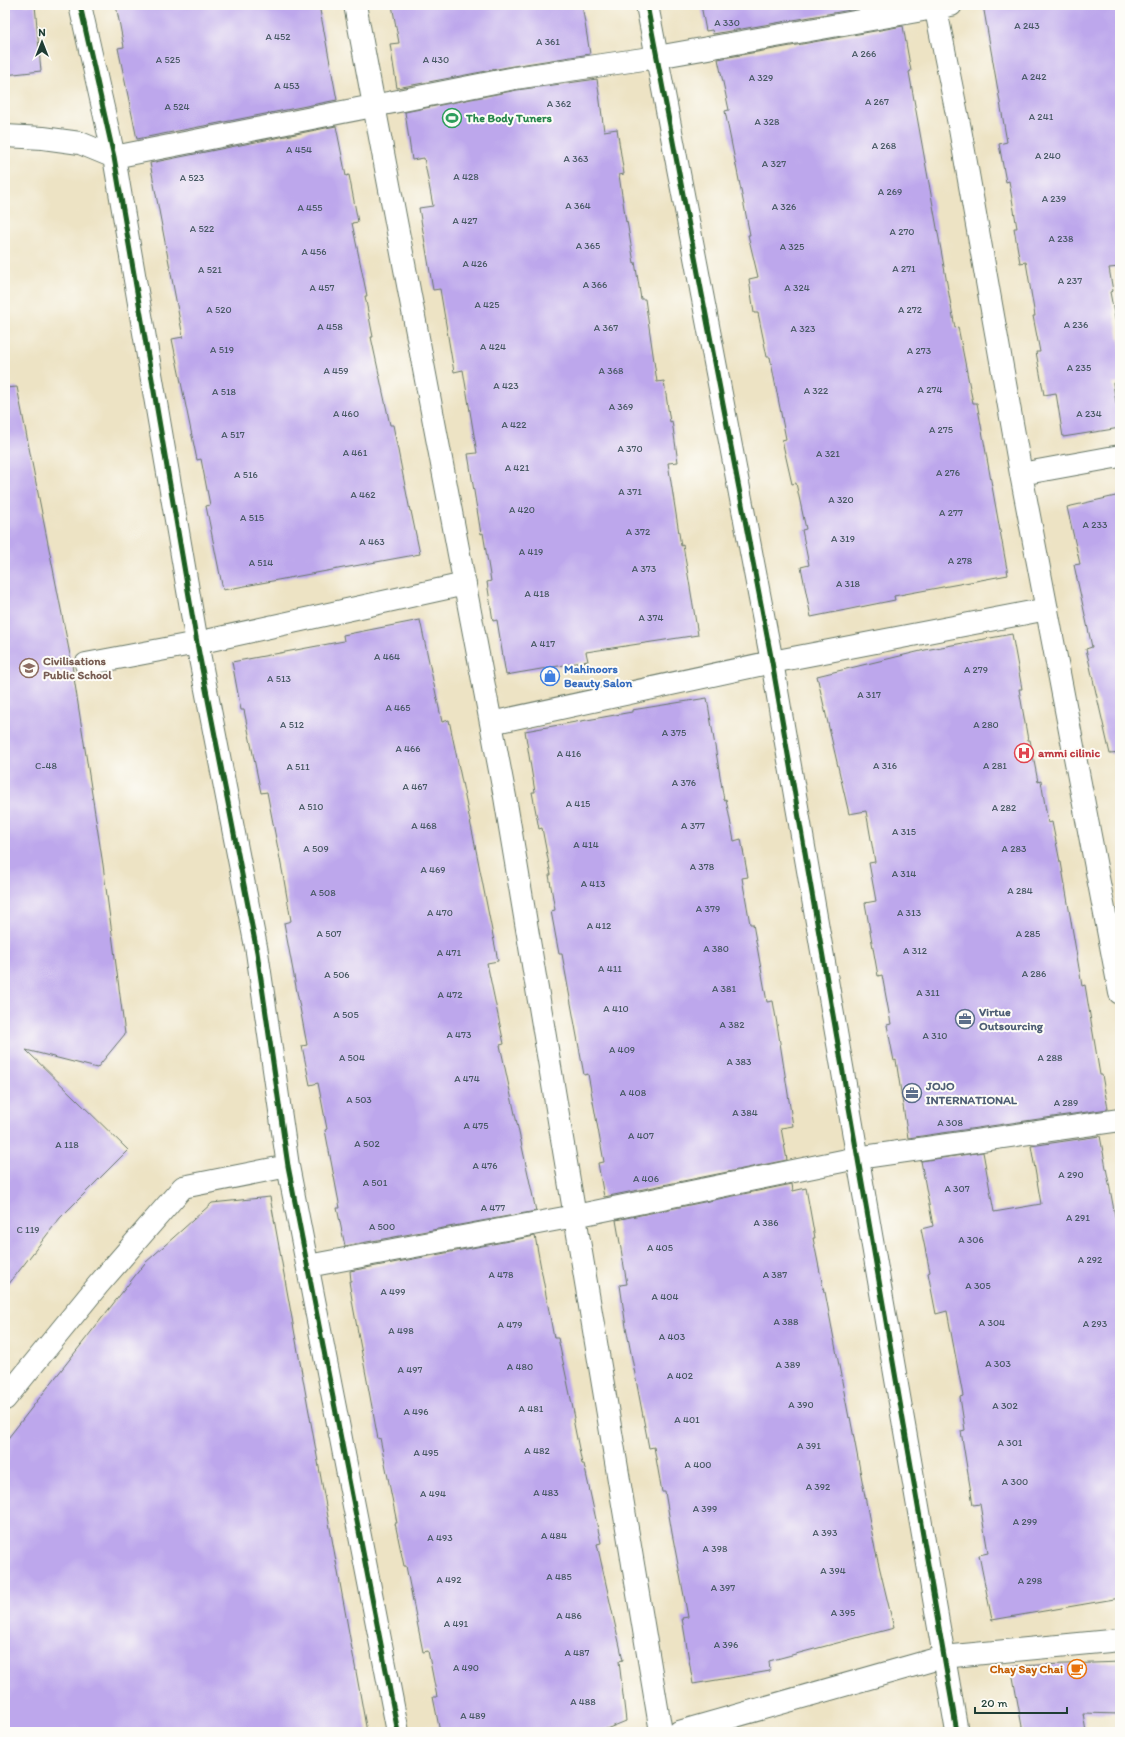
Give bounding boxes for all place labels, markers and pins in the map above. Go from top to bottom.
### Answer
sports icon: The Body Tuners [441,107,463,129]
place label: The Body Tuners [465,111,553,126]
place label: Civilisations Public School [43,654,112,682]
school or university icon: Civilisations Public School [18,657,40,679]
place label: Mahinoors Beauty Salon [564,662,632,691]
shop icon: Mahinoors Beauty Salon [539,665,561,687]
hospital icon: ammi cilinic [1013,742,1035,764]
place label: ammi cilinic [1038,746,1100,760]
place label: Virtue Outsourcing [979,1005,1044,1034]
office icon: Virtue Outsourcing [954,1008,976,1030]
place label: JOJO INTERNATIONAL [925,1079,1018,1107]
office icon: JOJO INTERNATIONAL [901,1082,923,1104]
cafe icon: Chay Say Chai [1066,1658,1088,1680]
place label: Chay Say Chai [990,1662,1063,1677]

